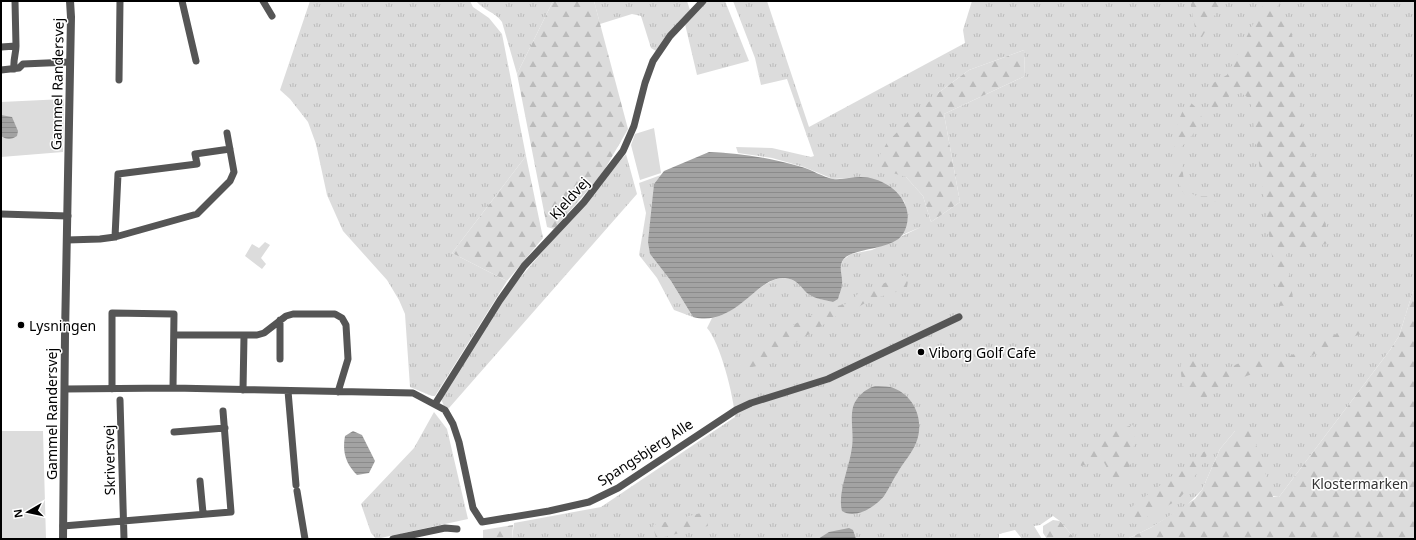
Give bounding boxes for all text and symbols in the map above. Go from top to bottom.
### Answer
street label: Gammel Randersvej [46,18,68,150]
street label: Kjeldvej [545,173,593,223]
place label: Lysningen [29,316,96,335]
marker: Lysningen [16,320,26,330]
place label: Viborg Golf Cafe [929,343,1036,362]
marker: Viborg Golf Cafe [916,347,926,357]
street label: Gammel Randersvej [42,348,61,480]
street label: Spangsbjerg Alle [594,414,696,490]
street label: Skriversvej [99,425,119,495]
park label: Klostermarken [1312,474,1408,493]
north arrow [8,492,48,532]
text: N [10,508,26,519]

